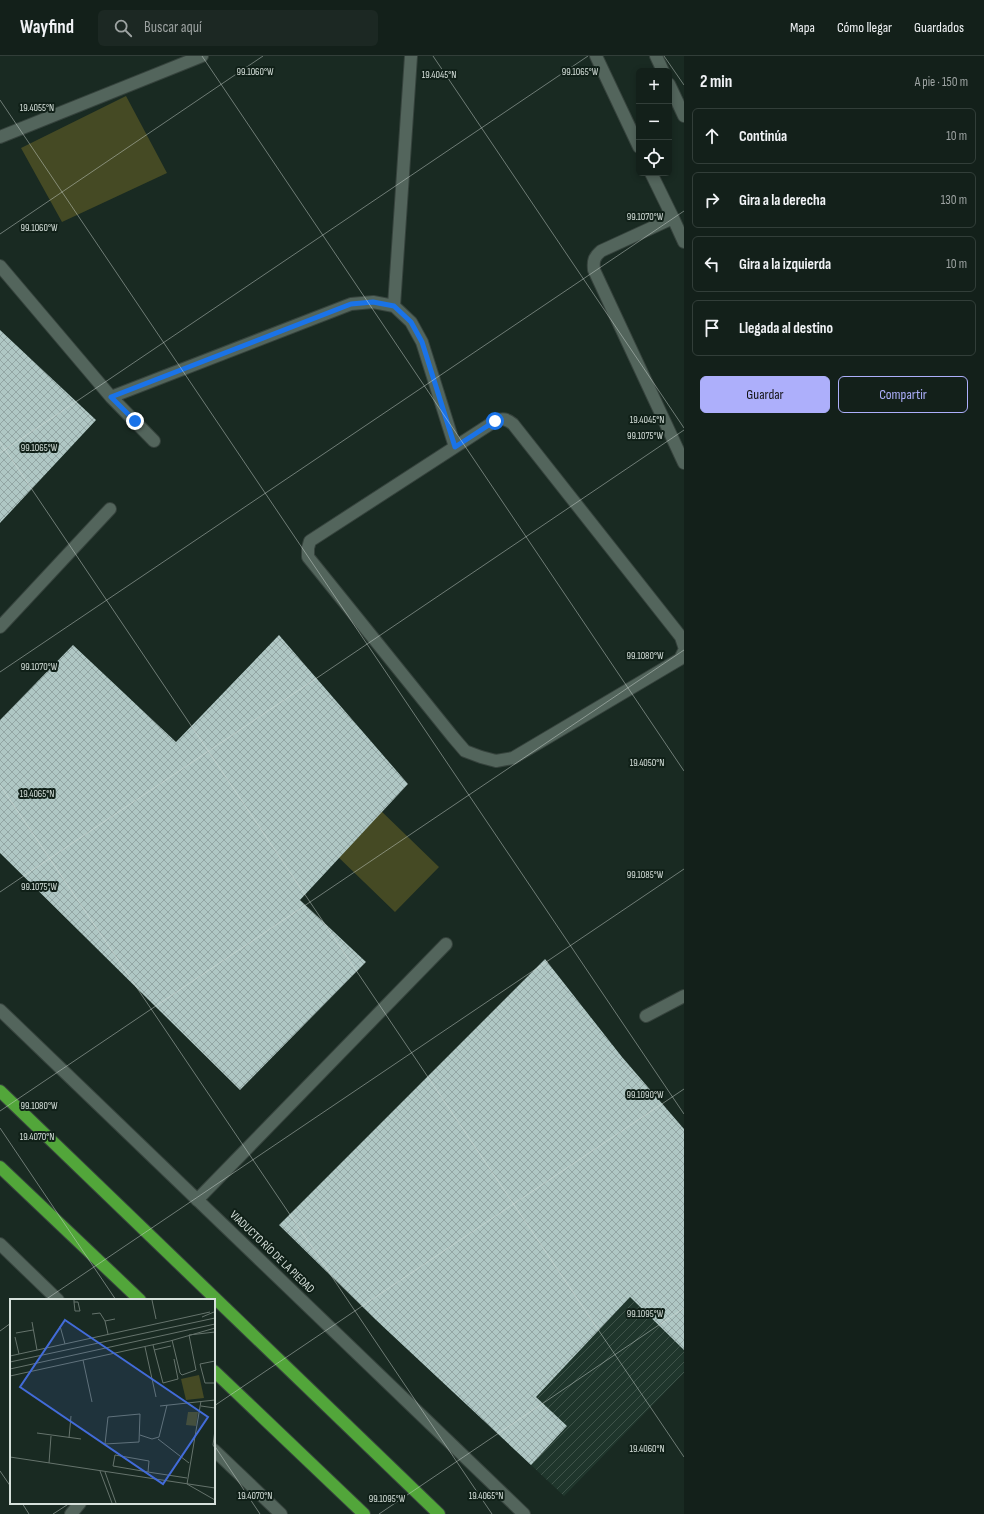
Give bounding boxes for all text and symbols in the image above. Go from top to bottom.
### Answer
search box [98,10,378,46]
text: Wayfind [20,16,74,39]
icon: search [112,17,134,39]
text: Buscar aquí [144,18,202,37]
text: Mapa [790,19,815,36]
text: Cómo llegar [837,19,892,36]
text: Guardados [914,19,964,36]
text: 99.1060°W [237,66,274,78]
text: 99.1065°W [562,66,599,78]
map controls [636,68,672,176]
button: + [636,68,672,104]
text: 19.4045°N [422,69,456,81]
text: 2 min [700,72,732,92]
text: A pie · 150 m [915,74,968,90]
text: 19.4055°N [20,102,54,114]
button: − [636,104,672,140]
icon: ahead [701,125,723,147]
text: Continúa [739,127,787,146]
text: 10 m [946,128,967,144]
button: locate [636,140,672,176]
icon: right [701,189,723,211]
text: Gira a la derecha [739,191,826,210]
text: 130 m [941,192,967,208]
text: 99.1070°W [627,211,664,223]
text: 99.1060°W [21,222,58,234]
icon: left [701,253,723,275]
text: Gira a la izquierda [739,255,831,274]
text: 10 m [946,256,967,272]
icon: arrive [701,317,723,339]
text: Llegada al destino [739,319,833,338]
button: Guardar [700,376,830,413]
button: Compartir [838,376,968,413]
route end [126,412,144,430]
route start [486,412,504,430]
text: 19.4045°N [630,414,664,426]
text: 99.1075°W [627,430,664,442]
text: 99.1065°W [21,442,58,454]
text: 99.1080°W [627,650,664,662]
text: 99.1070°W [21,661,58,673]
text: 19.4050°N [630,757,664,769]
text: 19.4065°N [20,788,54,800]
text: 99.1085°W [627,869,664,881]
text: 99.1075°W [21,881,58,893]
text: 99.1090°W [627,1089,664,1101]
text: 99.1080°W [21,1100,58,1112]
text: 19.4070°N [20,1131,54,1143]
street label: VIADUCTO RÍO DE LA PIEDAD [226,1208,318,1296]
inset map [10,1299,215,1504]
text: 99.1095°W [627,1308,664,1320]
text: 19.4060°N [629,1443,665,1455]
text: 19.4070°N [238,1490,272,1502]
text: 19.4065°N [469,1490,503,1502]
text: 99.1095°W [369,1493,406,1505]

